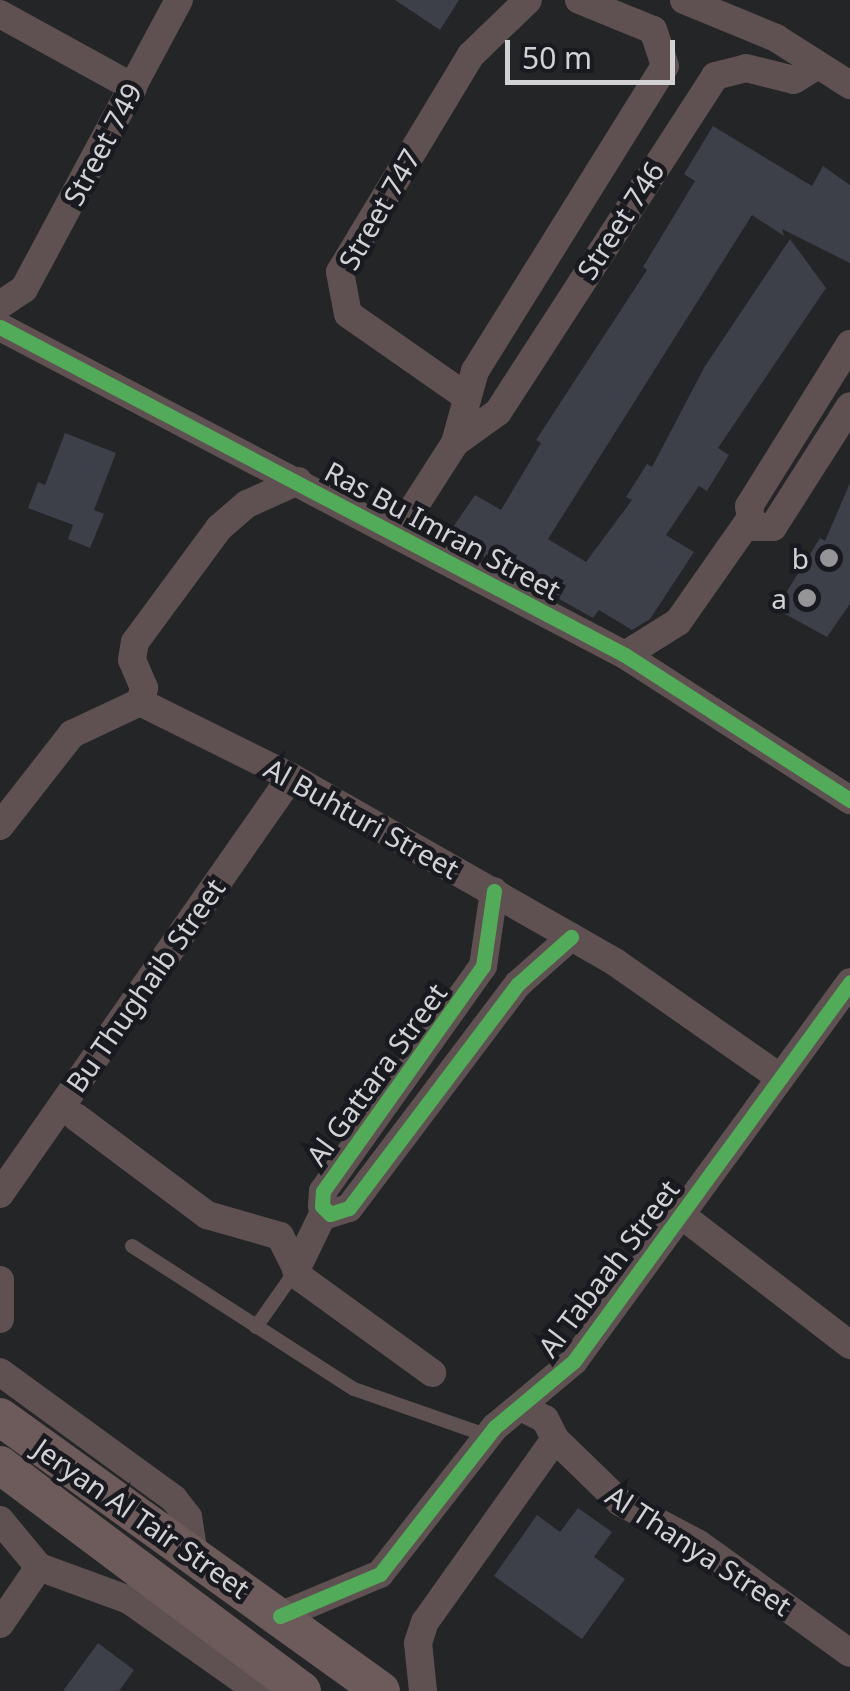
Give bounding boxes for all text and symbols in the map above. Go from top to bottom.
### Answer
scale bar [510,20,680,82]
text: 50 m [522,37,592,78]
street label: Street 749 [56,77,148,211]
street label: Street 747 [331,143,427,275]
street label: Street 746 [570,155,670,285]
street label: Ras Bu Imran Street [320,454,566,606]
place label: b [792,541,809,575]
marker: b [818,547,840,569]
place label: a [771,581,787,615]
marker: a [796,587,818,609]
street label: Al Buhturi Street [259,751,465,885]
street label: Bu Thughaib Street [59,872,231,1098]
street label: Al Gattara Street [299,977,453,1171]
street label: Al Tabaah Street [531,1173,685,1363]
street label: Jeryan Al Tair Street [28,1431,256,1605]
street label: Al Thanya Street [600,1478,798,1622]

